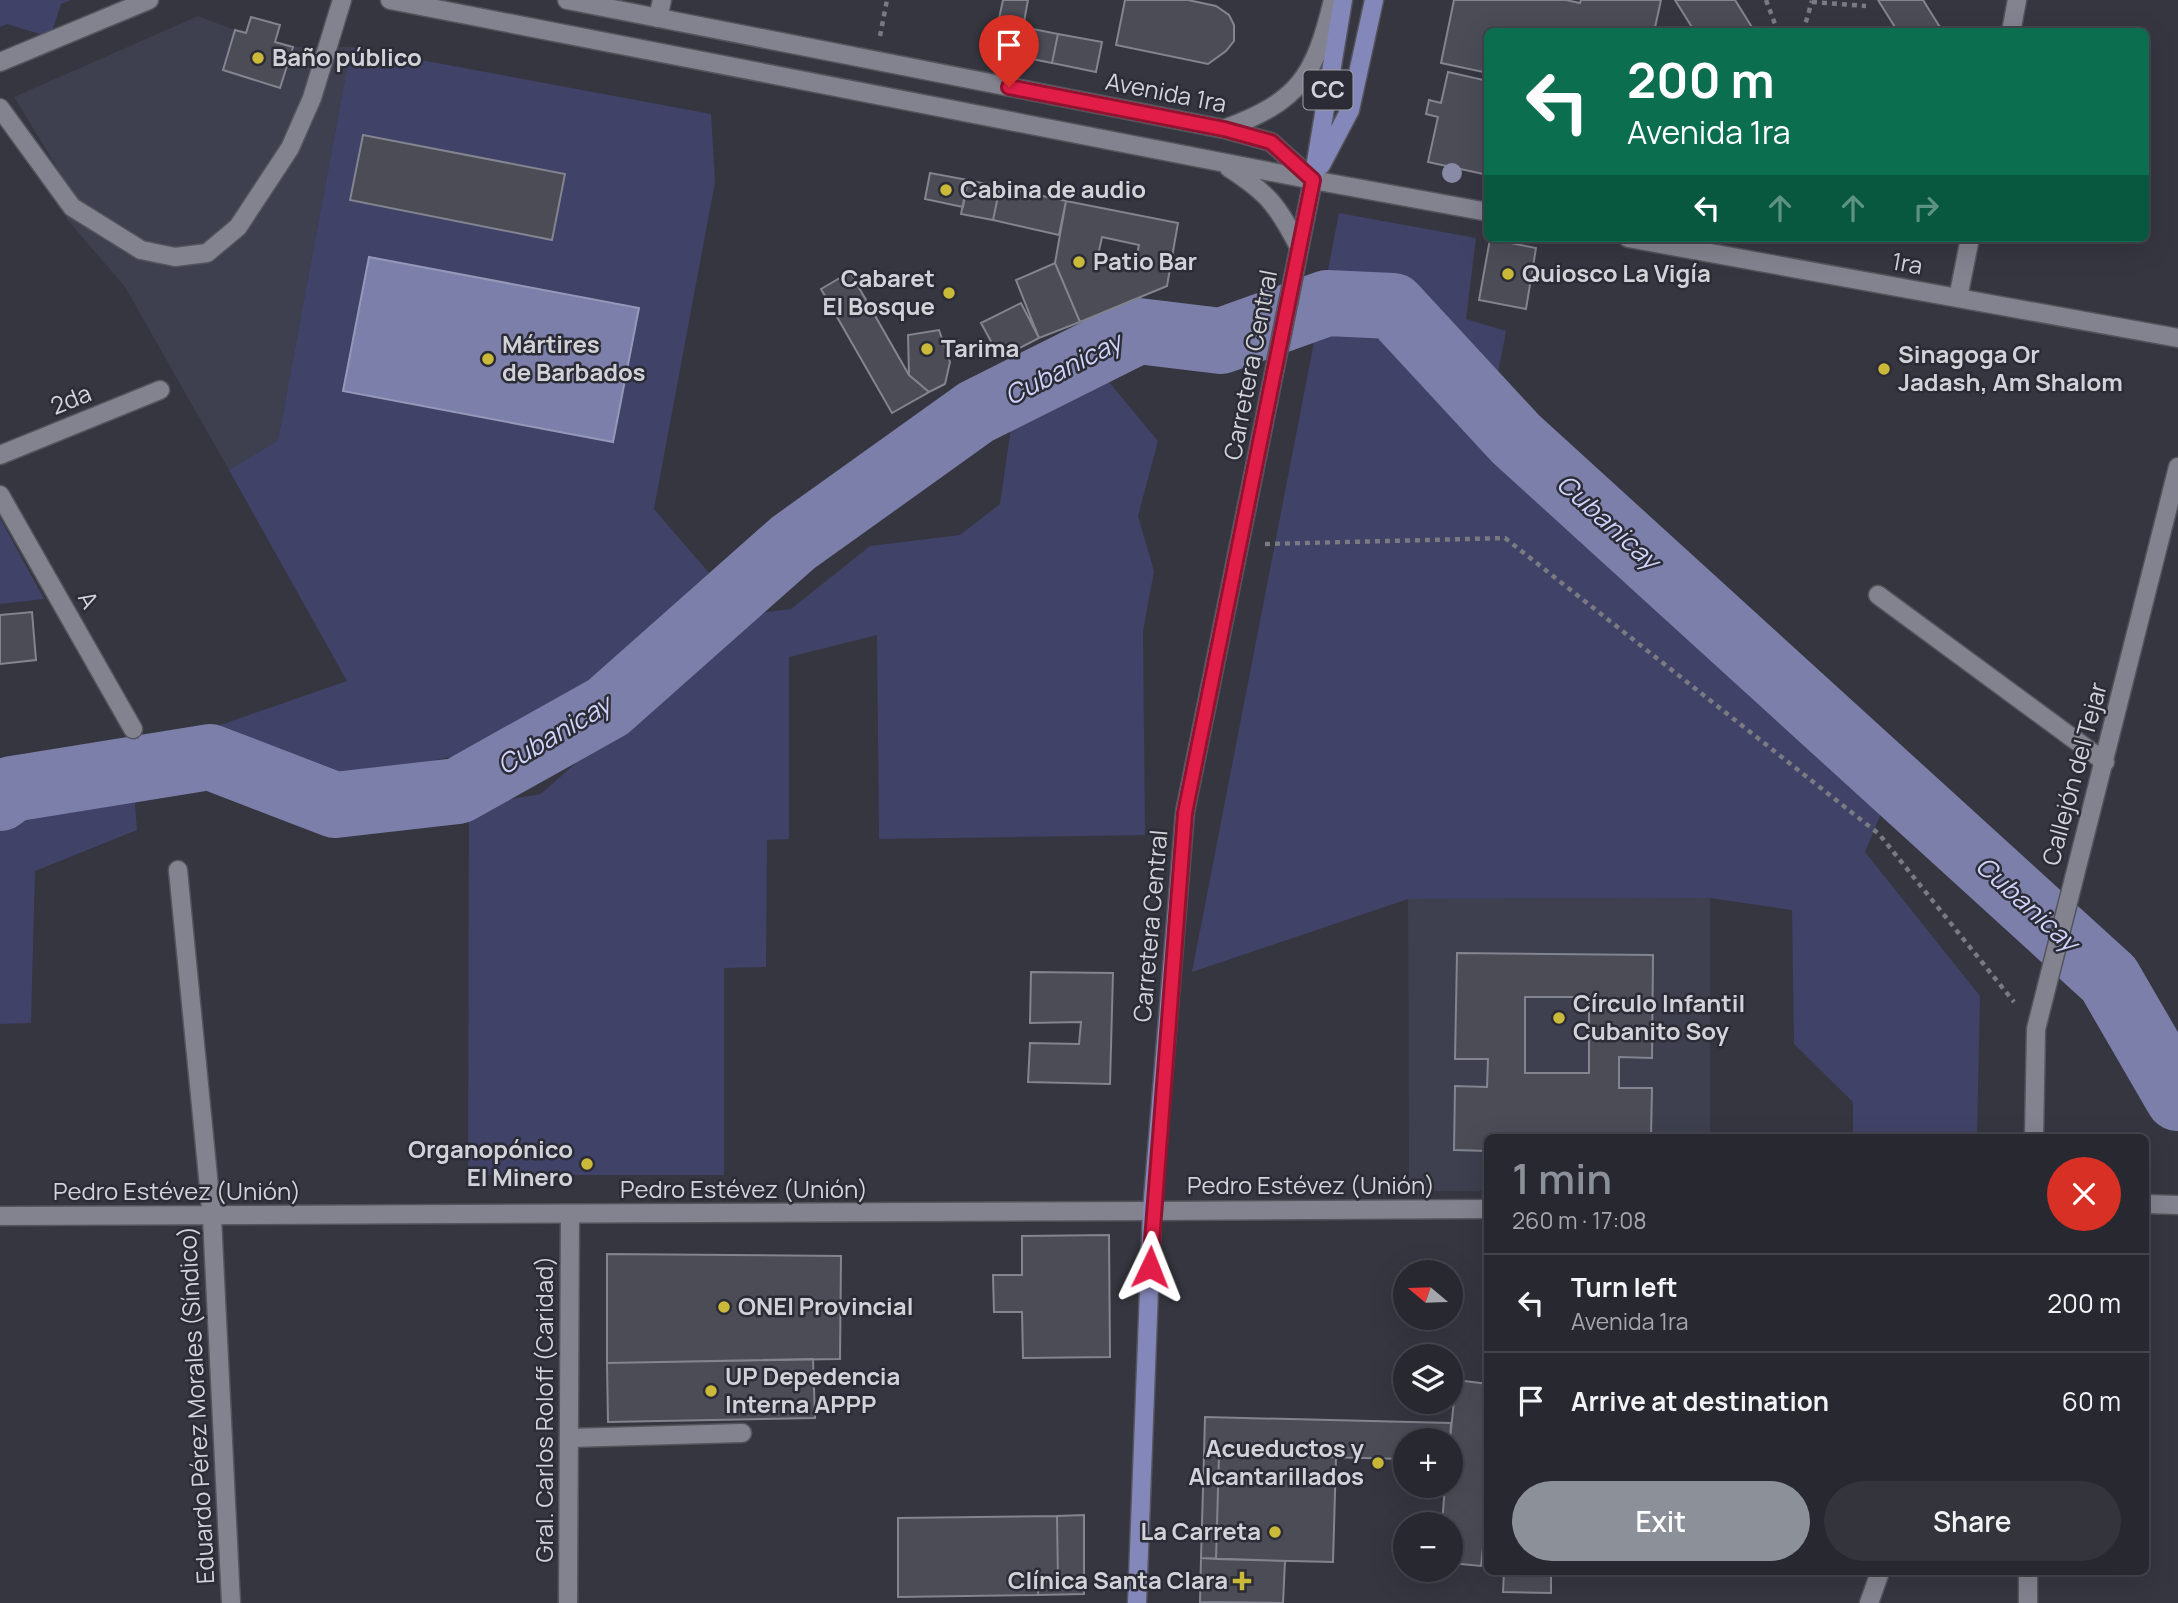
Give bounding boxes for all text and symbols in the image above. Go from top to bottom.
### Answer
pin [979,15,1039,87]
icon: arrive [990,26,1028,64]
place label: Baño público [272,40,422,73]
text: 200 m [1627,46,1775,113]
marker: Baño público [250,50,266,66]
icon: left [1512,56,1603,147]
street label: Avenida 1ra [1103,64,1230,119]
road number: CC [1304,71,1352,110]
text: Avenida 1ra [1627,110,1791,154]
place label: Cabina de audio [960,172,1146,205]
marker: Cabina de audio [938,182,954,198]
icon: left [1688,189,1726,227]
icon: ahead [1761,189,1799,227]
icon: ahead [1834,189,1872,227]
icon: right [1907,189,1945,227]
place label: Patio Bar [1093,244,1197,277]
street label: 1ra [1889,244,1925,281]
marker: Patio Bar [1071,254,1087,270]
place label: Quiosco La Vigía [1522,256,1711,289]
place label: Cabaret El Bosque [822,261,935,322]
marker: Quiosco La Vigía [1500,266,1516,282]
street label: Carretera Central [1215,267,1284,463]
marker: Cabaret El Bosque [941,285,957,301]
water label: Cubanicay [998,322,1130,413]
place label: Mártires de Barbados [502,327,646,388]
place label: Tarima [941,331,1019,364]
place label: Sinagoga Or Jadash, Am Shalom [1898,337,2123,398]
marker: Tarima [919,341,935,357]
marker: Mártires de Barbados [480,351,496,367]
marker: Sinagoga Or Jadash, Am Shalom [1876,361,1892,377]
street label: 2da [45,376,96,422]
water label: Cubanicay [1549,465,1670,579]
street label: A [71,585,107,614]
street label: Callejón del Tejar [2033,678,2114,869]
water label: Cubanicay [490,684,620,782]
street label: Carretera Central [1125,828,1174,1023]
water label: Cubanicay [1968,847,2089,961]
place label: Círculo Infantil Cubanito Soy [1573,986,1745,1047]
marker: Círculo Infantil Cubanito Soy [1551,1010,1567,1026]
place label: Organopónico El Minero [408,1132,573,1193]
text: 1 min [1512,1149,1612,1207]
marker: Organopónico El Minero [579,1156,595,1172]
button: close [2047,1157,2121,1231]
street label: Pedro Estévez (Unión) [1187,1168,1435,1201]
street label: Pedro Estévez (Unión) [620,1172,868,1205]
street label: Pedro Estévez (Unión) [53,1174,301,1207]
text: 260 m · 17:08 [1512,1204,1647,1236]
street label: Eduardo Pérez Morales (Síndico) [170,1225,221,1585]
position arrow [1113,1230,1187,1304]
street label: Gral. Carlos Roloff (Caridad) [527,1256,560,1563]
north arrow [1393,1260,1463,1330]
map controls [1393,1260,1463,1582]
text: Turn left [1571,1269,1678,1305]
icon: left [1512,1284,1550,1322]
text: 200 m [2047,1285,2121,1321]
place label: ONEI Provincial [738,1289,913,1322]
marker: ONEI Provincial [716,1299,732,1315]
text: Avenida 1ra [1571,1305,1689,1337]
button: layers [1393,1344,1463,1414]
place label: UP Depedencia Interna APPP [725,1359,900,1420]
icon: arrive [1512,1382,1550,1420]
marker: UP Depedencia Interna APPP [703,1383,719,1399]
text: Arrive at destination [1571,1383,1829,1419]
text: 60 m [2062,1383,2121,1419]
button: + [1393,1428,1463,1498]
place label: Acueductos y Alcantarillados [1189,1431,1365,1492]
marker: Acueductos y Alcantarillados [1370,1455,1386,1471]
button: Exit [1512,1481,1810,1561]
button: Share [1824,1481,2121,1561]
button: − [1393,1512,1463,1582]
place label: La Carreta [1140,1514,1261,1547]
marker: La Carreta [1267,1524,1283,1540]
place label: Clínica Santa Clara [1008,1563,1228,1596]
marker: Clínica Santa Clara [1234,1573,1250,1589]

